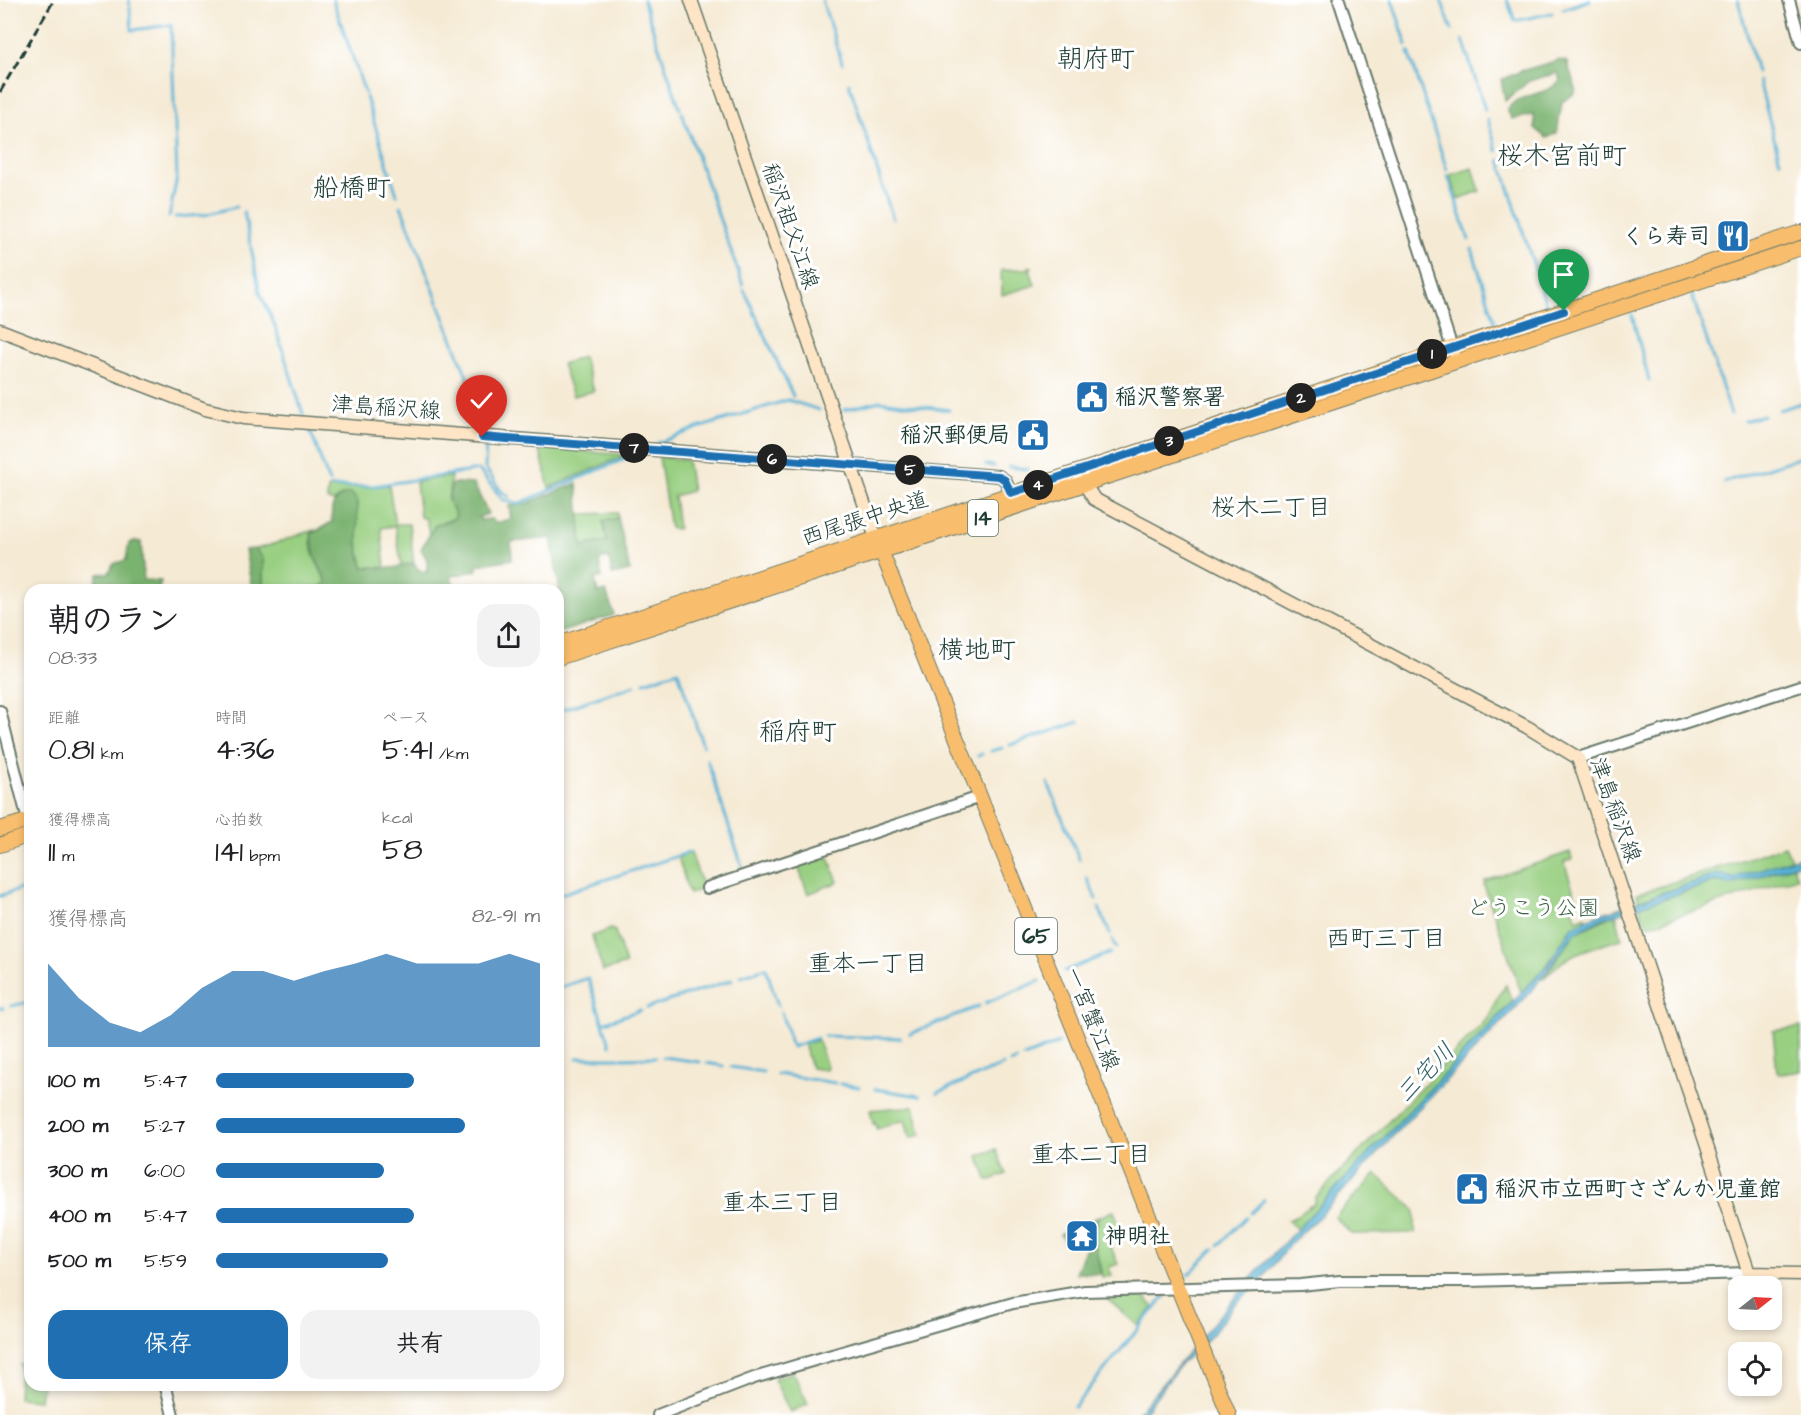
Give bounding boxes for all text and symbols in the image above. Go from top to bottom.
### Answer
district label: 朝府町 [1057,41,1135,77]
district label: 桜木宮前町 [1497,138,1627,174]
street label: 稲沢祖父江線 [754,159,826,293]
district label: 船橋町 [313,170,391,206]
restaurant icon: くら寿司 [1715,218,1751,254]
place label: くら寿司 [1622,221,1710,252]
pin [1538,249,1589,311]
icon: arrive [1547,258,1580,291]
pin: 1 [1417,339,1447,369]
text: 1 [1431,343,1433,365]
pin [456,375,507,437]
public building icon: 稲沢警察署 [1074,379,1110,415]
place label: 稲沢警察署 [1115,382,1225,413]
pin: 2 [1286,383,1316,413]
icon: check [465,384,498,417]
text: 2 [1296,387,1306,409]
street label: 津島稲沢線 [330,389,442,427]
public building icon: 稲沢郵便局 [1015,417,1051,453]
place label: 稲沢郵便局 [900,420,1010,451]
pin: 3 [1154,426,1184,456]
text: 3 [1165,430,1173,452]
pin: 7 [619,433,649,463]
text: 7 [629,437,639,459]
pin: 6 [757,444,787,474]
text: 6 [767,448,777,470]
pin: 5 [895,455,925,485]
text: 5 [904,459,916,481]
pin: 4 [1023,470,1053,500]
text: 4 [1033,474,1043,496]
street label: 西尾張中央道 [797,484,933,554]
district label: 桜木二丁目 [1211,491,1331,525]
road number: 14 [968,500,998,536]
text: 朝のラン [48,598,180,644]
button: share [477,604,540,667]
district label: 横地町 [938,632,1016,668]
text: 08:33 [48,644,97,672]
text: 距離 [48,707,80,729]
text: 時間 [215,707,247,729]
text: ペース [382,707,429,729]
district label: 稲府町 [759,714,837,750]
text: 0.81 [48,729,94,771]
text: 4:36 [215,729,275,771]
text: 5:41 [382,729,433,771]
text: km [94,743,123,765]
text: /km [433,743,468,765]
street label: 津島稲沢線 [1582,753,1648,867]
text: kcal [382,807,413,829]
text: 獲得標高 [48,809,112,831]
text: 心拍数 [215,809,263,831]
text: 58 [382,829,423,871]
text: 11 [48,831,56,873]
text: 141 [215,831,243,873]
text: m [56,845,75,867]
text: bpm [243,845,280,867]
park label: どうこう公園 [1467,893,1599,924]
text: 82–91 m [472,902,540,930]
text: 獲得標高 [48,905,128,933]
road number: 65 [1015,918,1057,954]
district label: 西町三丁目 [1326,922,1446,956]
district label: 重本一丁目 [808,947,928,981]
street label: 一宮蟹江線 [1057,962,1127,1076]
water label: 三宅川 [1389,1035,1463,1111]
text: 100 m [48,1067,99,1095]
text: 5:47 [144,1067,187,1095]
text: 200 m [48,1112,108,1140]
text: 5:27 [144,1112,185,1140]
district label: 重本二丁目 [1031,1138,1151,1172]
text: 300 m [48,1157,107,1185]
text: 6:00 [144,1157,185,1185]
public building icon: 稲沢市立西町さざんか児童館 [1454,1171,1490,1207]
place label: 稲沢市立西町さざんか児童館 [1495,1174,1781,1205]
district label: 重本三丁目 [722,1186,842,1220]
text: 400 m [48,1202,110,1230]
text: 5:47 [144,1202,187,1230]
temple icon: 神明社 [1064,1218,1100,1254]
place label: 神明社 [1105,1221,1171,1252]
text: 500 m [48,1247,111,1275]
text: 5:59 [144,1247,187,1275]
north arrow [1728,1276,1782,1330]
map controls [1728,1276,1782,1396]
button: 保存 [48,1310,288,1379]
button: 共有 [300,1310,540,1379]
button: locate [1728,1342,1782,1396]

